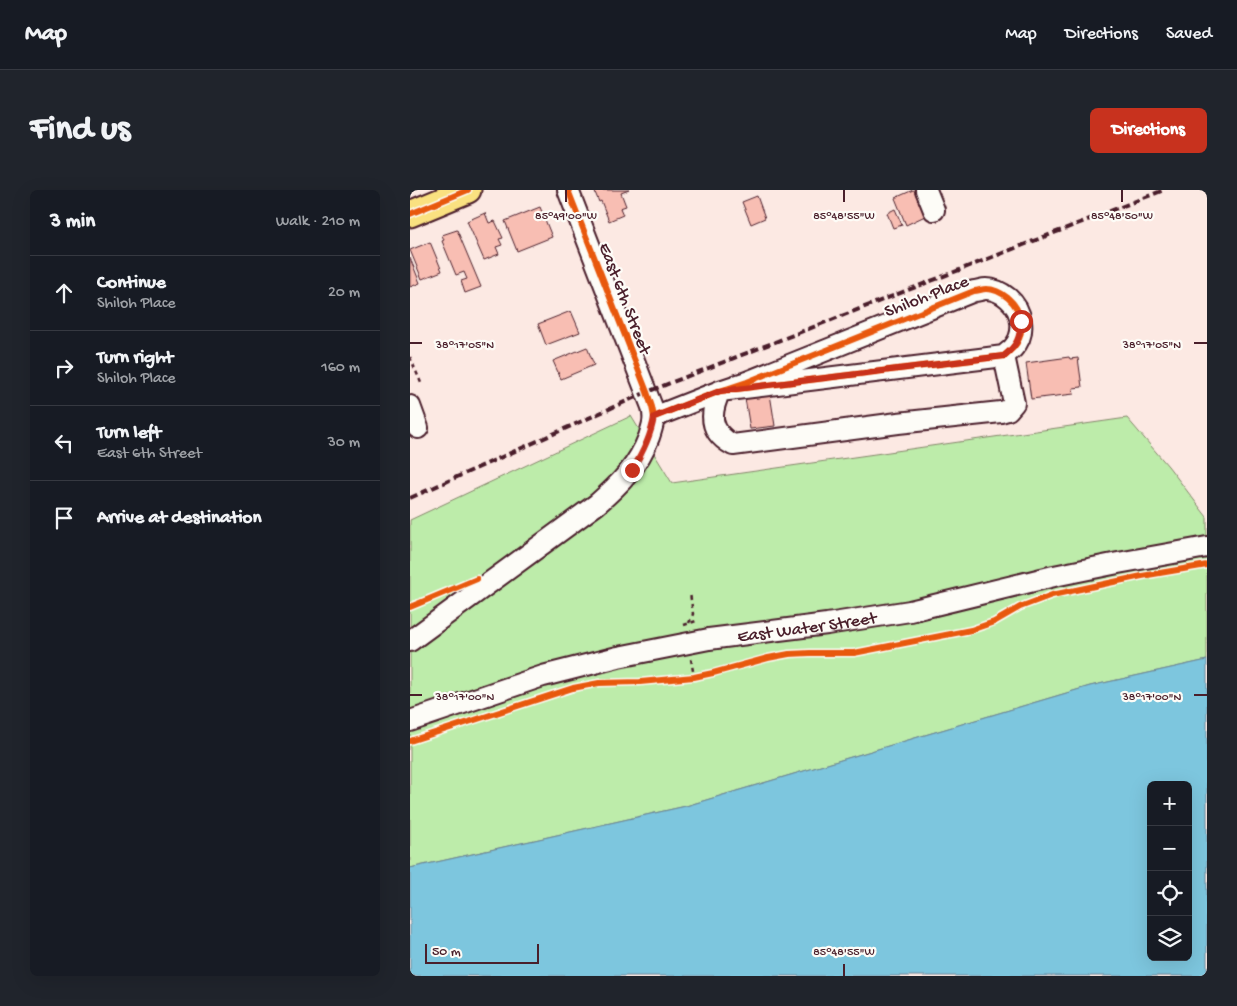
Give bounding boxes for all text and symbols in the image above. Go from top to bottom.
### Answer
text: Map [25,20,67,49]
text: Map [1005,24,1037,45]
text: Directions [1065,24,1138,45]
text: Saved [1166,24,1212,45]
button: Directions [1090,108,1207,153]
text: Find us [30,110,130,151]
text: 3 min [50,210,95,235]
text: 85°49'00"W [535,210,597,224]
text: 85°48'55"W [813,210,875,224]
text: 85°48'50"W [1091,210,1153,224]
text: Walk · 210 m [276,213,360,232]
street label: East 6th Street [593,240,655,359]
street label: Shiloh Place [882,271,973,323]
text: Continue [97,272,166,295]
icon: ahead [50,279,78,307]
text: 20 m [328,284,360,303]
text: Shiloh Place [97,295,176,314]
route start [1010,310,1033,333]
text: 38°17'05"N [435,339,494,353]
text: 38°17'05"N [1122,339,1181,353]
text: Turn right [97,347,173,370]
icon: right [50,354,78,382]
text: 160 m [321,359,360,378]
text: Shiloh Place [97,370,176,389]
text: Turn left [97,422,161,445]
icon: left [50,429,78,457]
text: 30 m [327,434,360,453]
text: East 6th Street [97,445,202,464]
route end [621,459,644,482]
icon: arrive [50,504,78,532]
text: Arrive at destination [97,507,261,530]
street label: East Water Street [736,608,880,648]
text: 38°17'00"N [435,691,495,705]
text: 38°17'00"N [1122,691,1182,705]
map controls [1147,781,1192,961]
button: + [1147,781,1192,826]
button: − [1147,826,1192,871]
button: locate [1147,871,1192,916]
button: layers [1147,916,1192,961]
scale bar [425,941,539,964]
text: 50 m [432,944,461,961]
text: 85°48'55"W [813,946,875,960]

